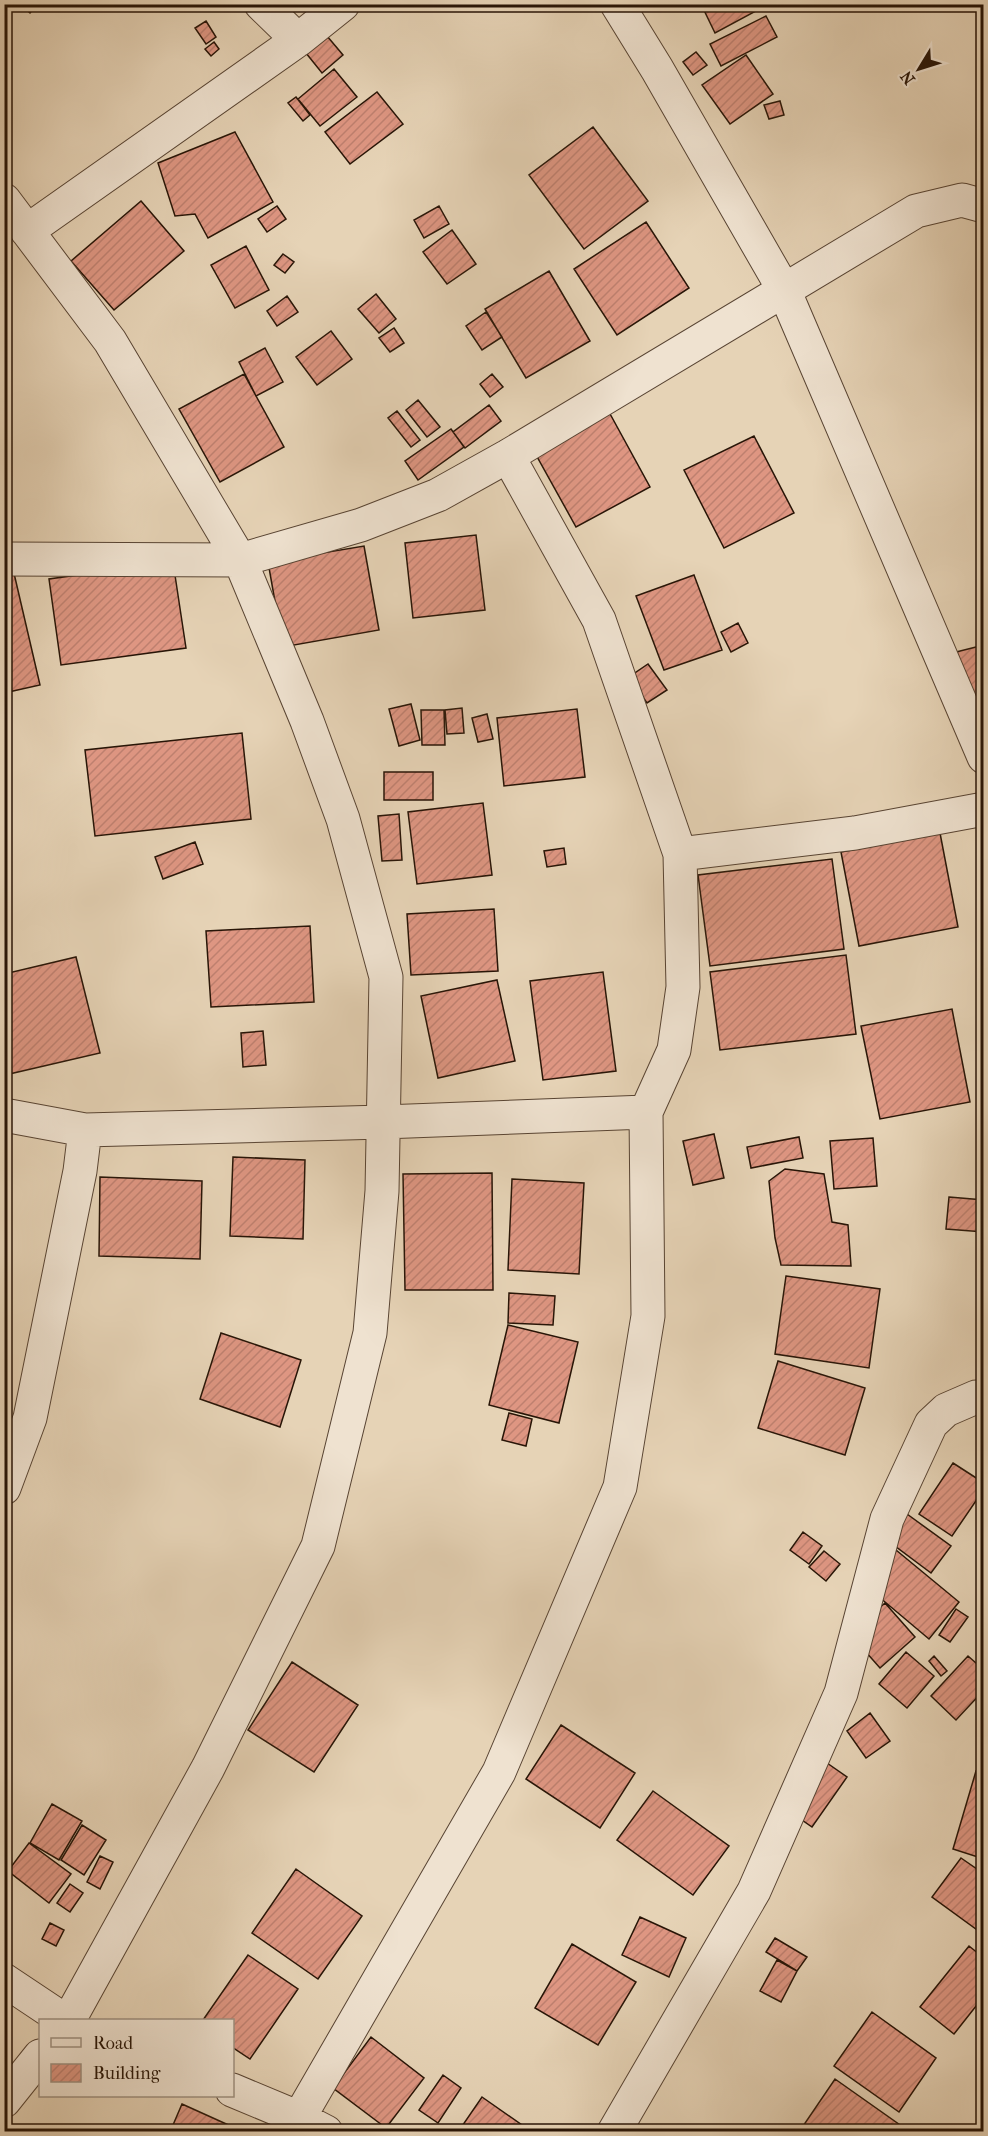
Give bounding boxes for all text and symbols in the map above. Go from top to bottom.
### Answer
north arrow [889,39,949,99]
text: N [896,67,919,89]
legend [39,2019,234,2097]
text: Road [93,2033,133,2054]
text: Building [93,2063,161,2084]

